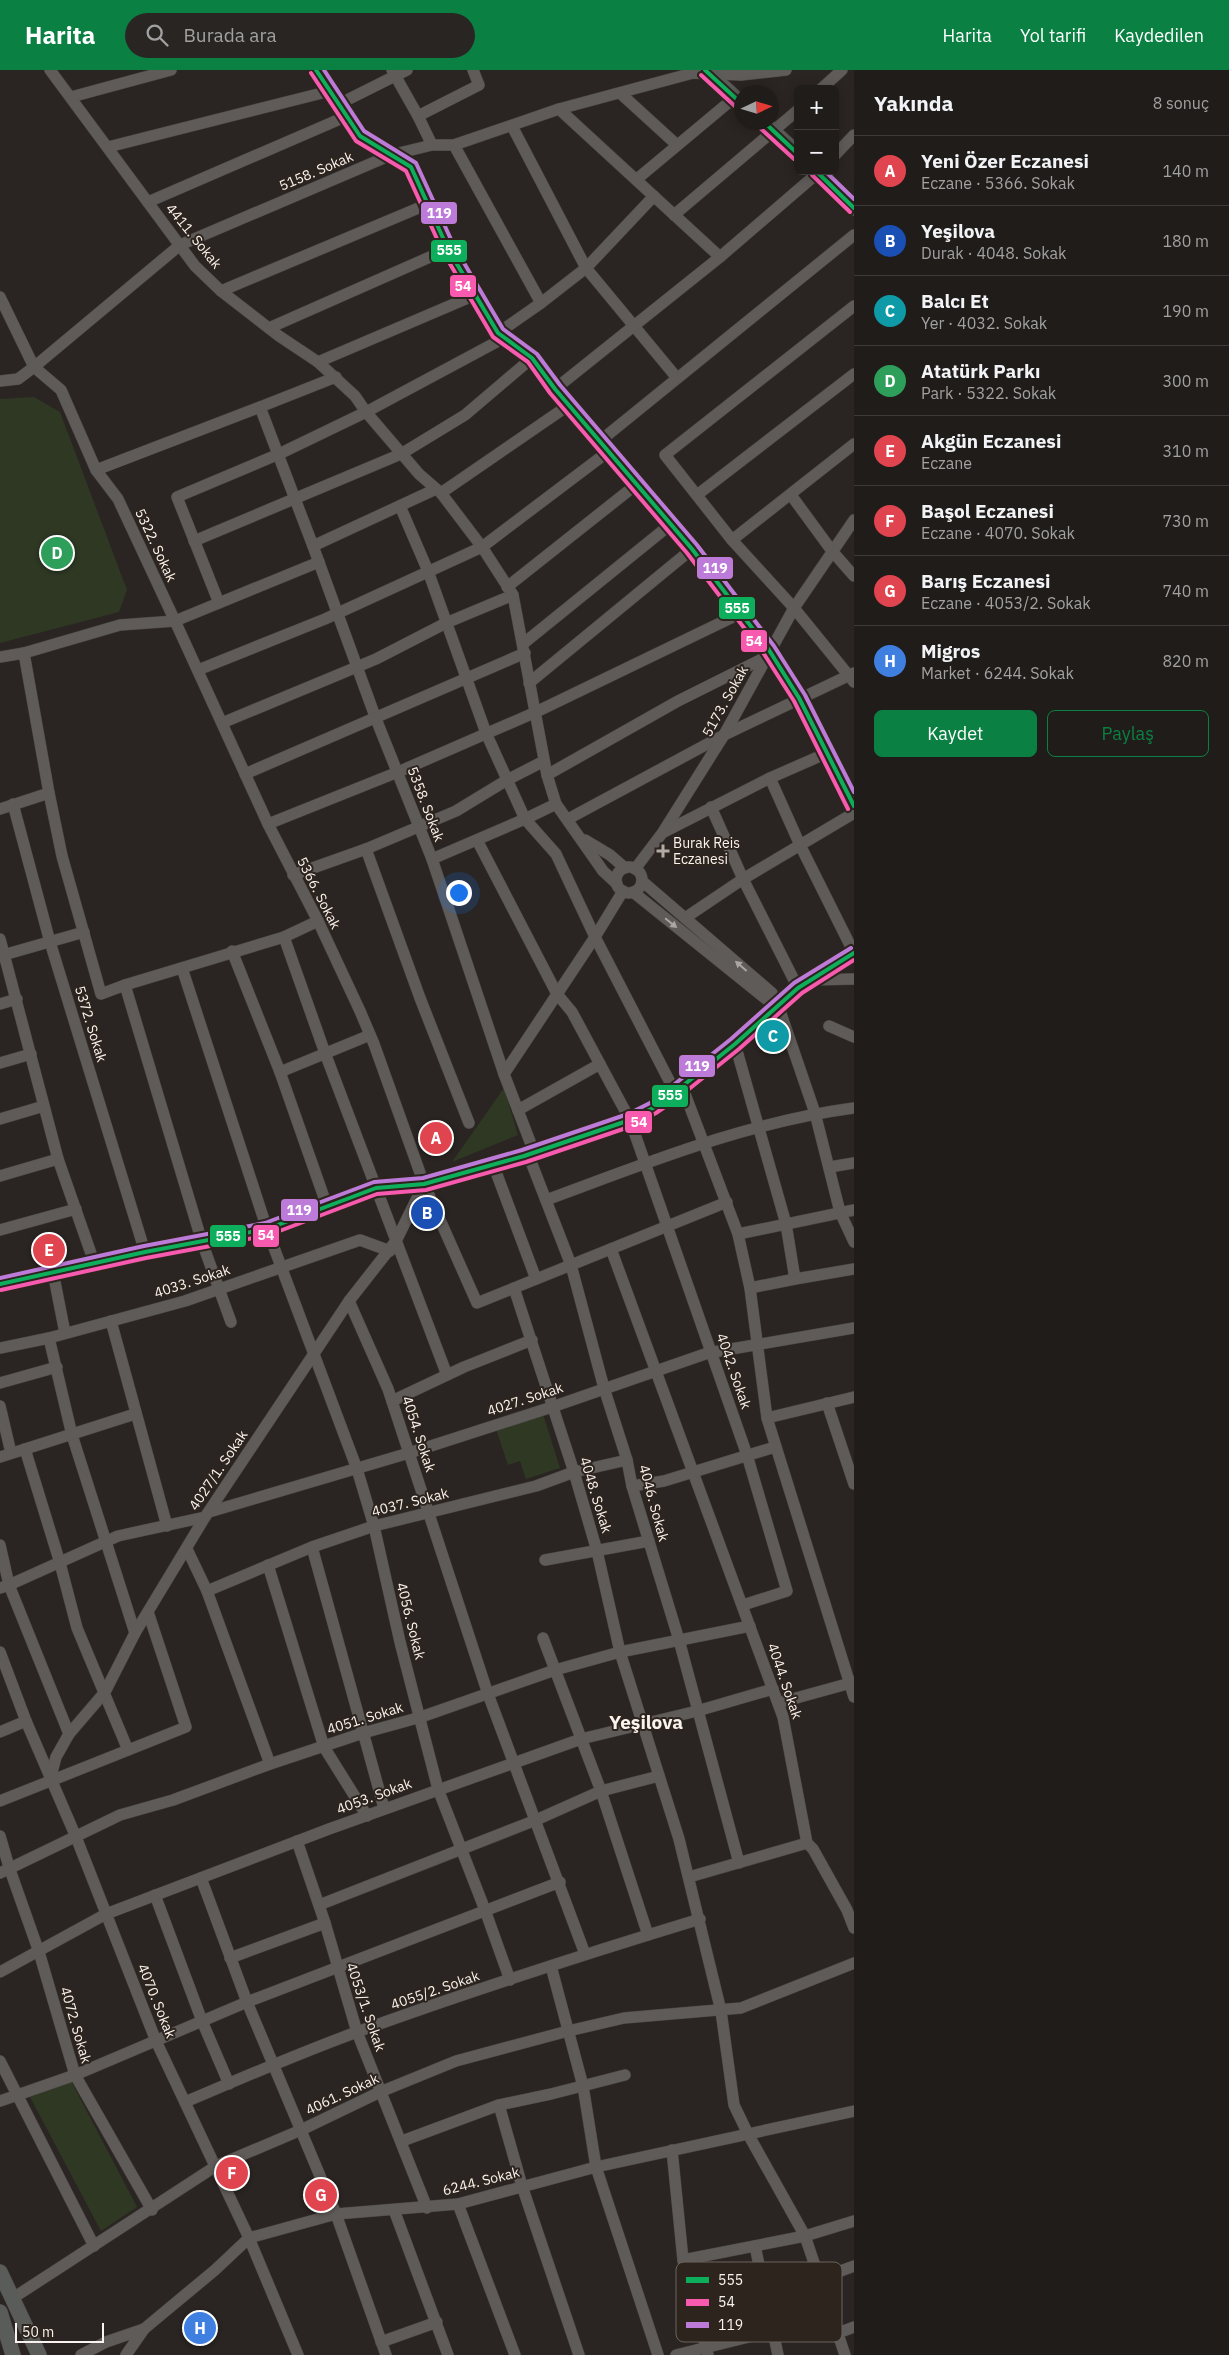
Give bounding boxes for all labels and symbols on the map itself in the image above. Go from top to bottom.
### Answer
north arrow [734,85,779,130]
street label: 5158. Sokak [276,147,356,195]
street label: 4411. Sokak [162,200,226,273]
line badge: 119 [420,201,458,225]
text: 119 [426,204,452,222]
line badge: 555 [430,239,468,263]
text: 555 [436,241,462,259]
line badge: 54 [449,274,477,298]
text: 54 [455,277,471,295]
street label: 5322. Sokak [131,505,181,585]
pin: D [41,534,73,572]
line badge: 119 [696,556,734,580]
text: 119 [702,559,728,577]
line badge: 555 [718,596,756,620]
text: 555 [724,599,750,617]
line badge: 54 [740,629,768,653]
text: 54 [746,632,762,650]
street label: 5173. Sokak [698,662,752,740]
street label: 5358. Sokak [403,764,449,845]
place label: Burak Reis Eczanesi [673,834,740,868]
marker: Burak Reis Eczanesi [657,845,669,857]
street label: 5366. Sokak [293,854,345,933]
your location [446,880,472,906]
one-way arrow [664,917,677,928]
one-way arrow [735,961,747,972]
street label: 5372. Sokak [71,984,111,1065]
pin: C [757,1017,789,1055]
line badge: 119 [678,1054,716,1078]
text: 119 [684,1057,710,1075]
line badge: 555 [651,1084,689,1108]
text: 555 [657,1086,683,1104]
line badge: 54 [624,1110,653,1134]
text: 54 [631,1113,647,1131]
pin: A [420,1119,452,1157]
pin: B [411,1194,443,1232]
line badge: 119 [280,1198,319,1222]
text: 119 [286,1201,312,1219]
line badge: 555 [209,1224,247,1248]
line badge: 54 [252,1224,280,1248]
text: 54 [258,1226,274,1244]
text: 555 [215,1227,241,1245]
pin: E [33,1231,65,1269]
street label: 4033. Sokak [152,1260,233,1302]
street label: 4042. Sokak [713,1331,756,1412]
street label: 4027. Sokak [485,1378,566,1420]
street label: 4054. Sokak [398,1394,440,1475]
street label: 4027/1. Sokak [185,1426,252,1513]
street label: 4048. Sokak [576,1455,616,1536]
street label: 4046. Sokak [635,1463,673,1544]
street label: 4037. Sokak [370,1484,451,1520]
street label: 4056. Sokak [393,1581,429,1662]
street label: 4044. Sokak [764,1641,807,1722]
street label: 4051. Sokak [325,1698,406,1738]
district label: Yeşilova [609,1710,683,1734]
street label: 4053. Sokak [334,1774,415,1818]
street label: 4053/1. Sokak [342,1960,390,2054]
street label: 4070. Sokak [134,1961,180,2041]
street label: 4055/2. Sokak [388,1966,482,2014]
street label: 4072. Sokak [56,1985,96,2066]
street label: 4061. Sokak [302,2069,382,2119]
pin: F [216,2154,248,2192]
street label: 6244. Sokak [441,2163,522,2199]
pin: G [305,2176,337,2214]
legend [676,2262,842,2342]
text: 555 [718,2271,743,2289]
text: 54 [718,2293,735,2311]
pin: H [184,2309,216,2347]
text: 119 [718,2316,743,2334]
scale bar [15,2320,104,2343]

